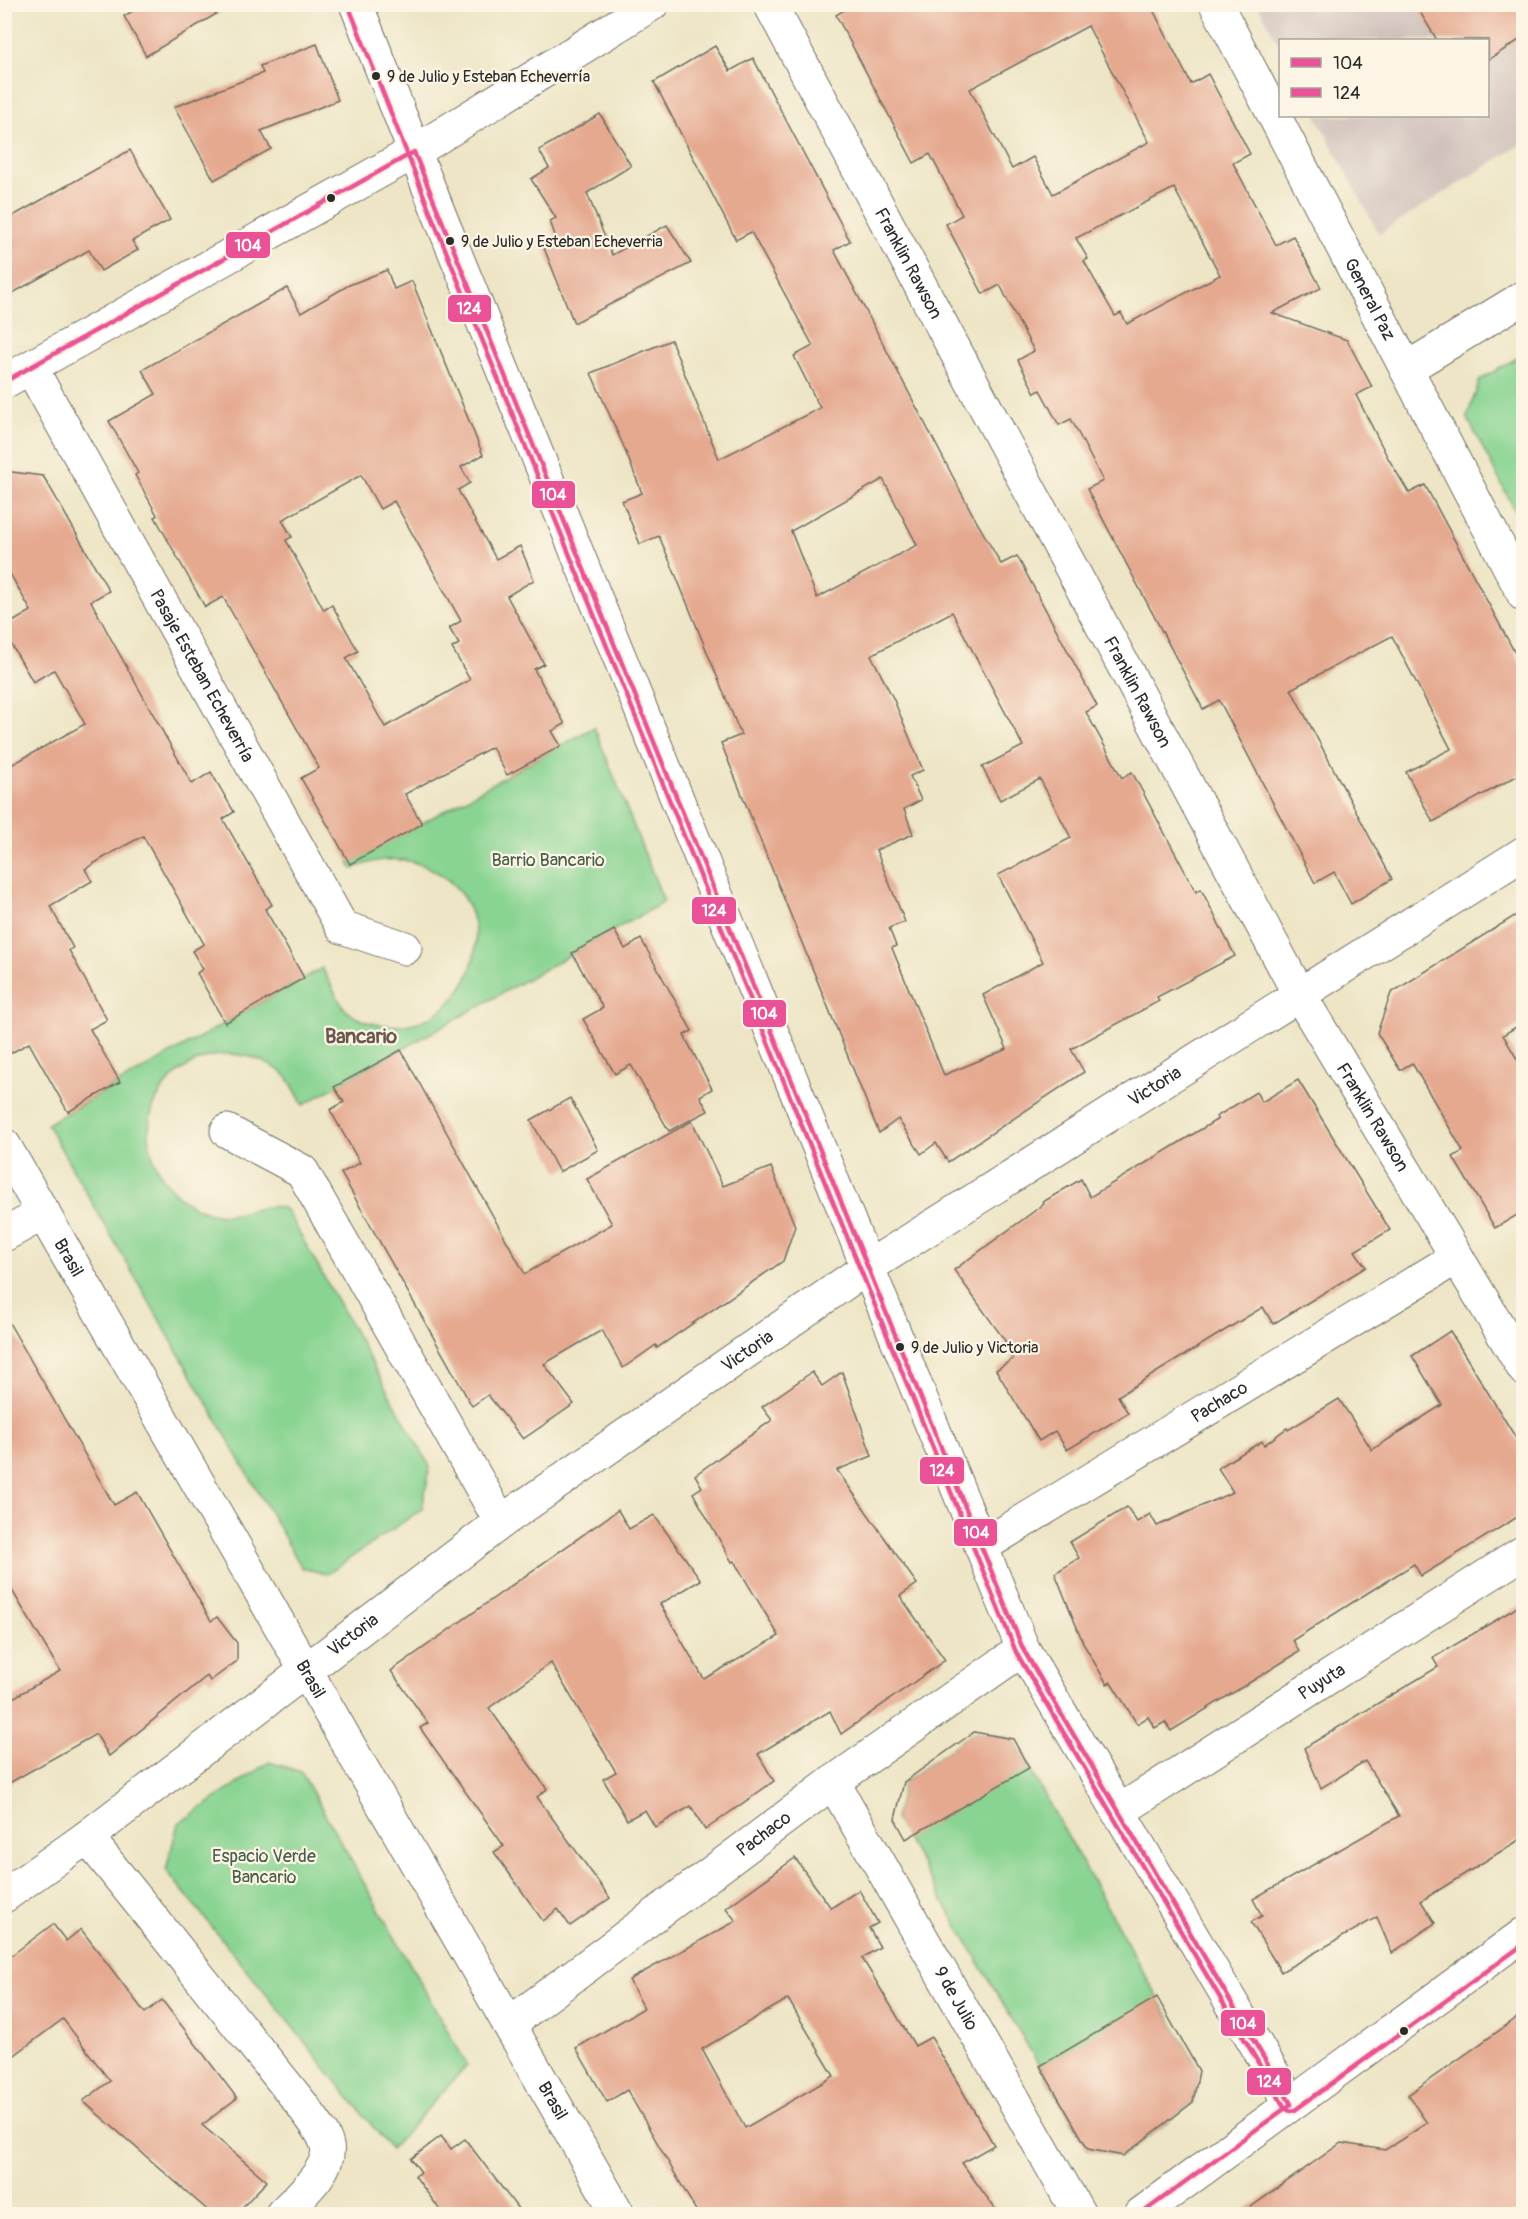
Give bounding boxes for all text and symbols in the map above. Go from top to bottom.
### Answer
legend [1279,39,1489,117]
text: 104 [1333,52,1363,75]
place label: 9 de Julio y Esteban Echeverría [387,67,590,87]
marker: 9 de Julio y Esteban Echeverría [370,70,382,82]
text: 124 [1333,82,1361,105]
unlabelled marker [325,192,337,204]
street label: Franklin Rawson [869,204,947,323]
line badge: 104 [225,231,271,259]
place label: 9 de Julio y Esteban Echeverria [461,232,663,252]
marker: 9 de Julio y Esteban Echeverria [444,235,456,247]
text: 104 [235,236,262,256]
street label: General Paz [1339,255,1400,345]
line badge: 124 [447,294,492,323]
text: 124 [457,299,482,319]
line badge: 104 [531,480,576,509]
text: 104 [540,485,567,505]
street label: Pasaje Esteban Echeverría [144,585,259,766]
street label: Franklin Rawson [1098,633,1176,752]
park label: Barrio Bancario [491,849,605,872]
line badge: 124 [691,896,737,925]
text: 124 [702,901,727,921]
line badge: 104 [742,999,787,1028]
text: 104 [751,1004,778,1024]
district label: Bancario [325,1024,397,1049]
street label: Franklin Rawson [1331,1059,1414,1176]
street label: Victoria [1124,1061,1186,1112]
street label: Brasil [48,1235,88,1281]
street label: Victoria [717,1325,778,1377]
place label: 9 de Julio y Victoria [911,1338,1038,1358]
marker: 9 de Julio y Victoria [894,1341,906,1353]
street label: Pachaco [1187,1376,1252,1428]
line badge: 124 [919,1456,965,1485]
text: 124 [930,1461,955,1481]
line badge: 104 [953,1518,998,1547]
text: 104 [963,1523,990,1543]
street label: Victoria [323,1608,383,1662]
street label: Brasil [290,1656,330,1703]
street label: Puyuta [1294,1658,1350,1705]
street label: Pachaco [732,1806,796,1862]
park label: Espacio Verde Bancario [212,1845,316,1889]
street label: 9 de Julio [929,1963,983,2035]
line badge: 104 [1220,2009,1266,2037]
text: 104 [1230,2014,1257,2034]
unlabelled marker [1398,2025,1410,2037]
line badge: 124 [1246,2067,1292,2096]
text: 124 [1257,2072,1282,2092]
street label: Brasil [532,2078,573,2124]

